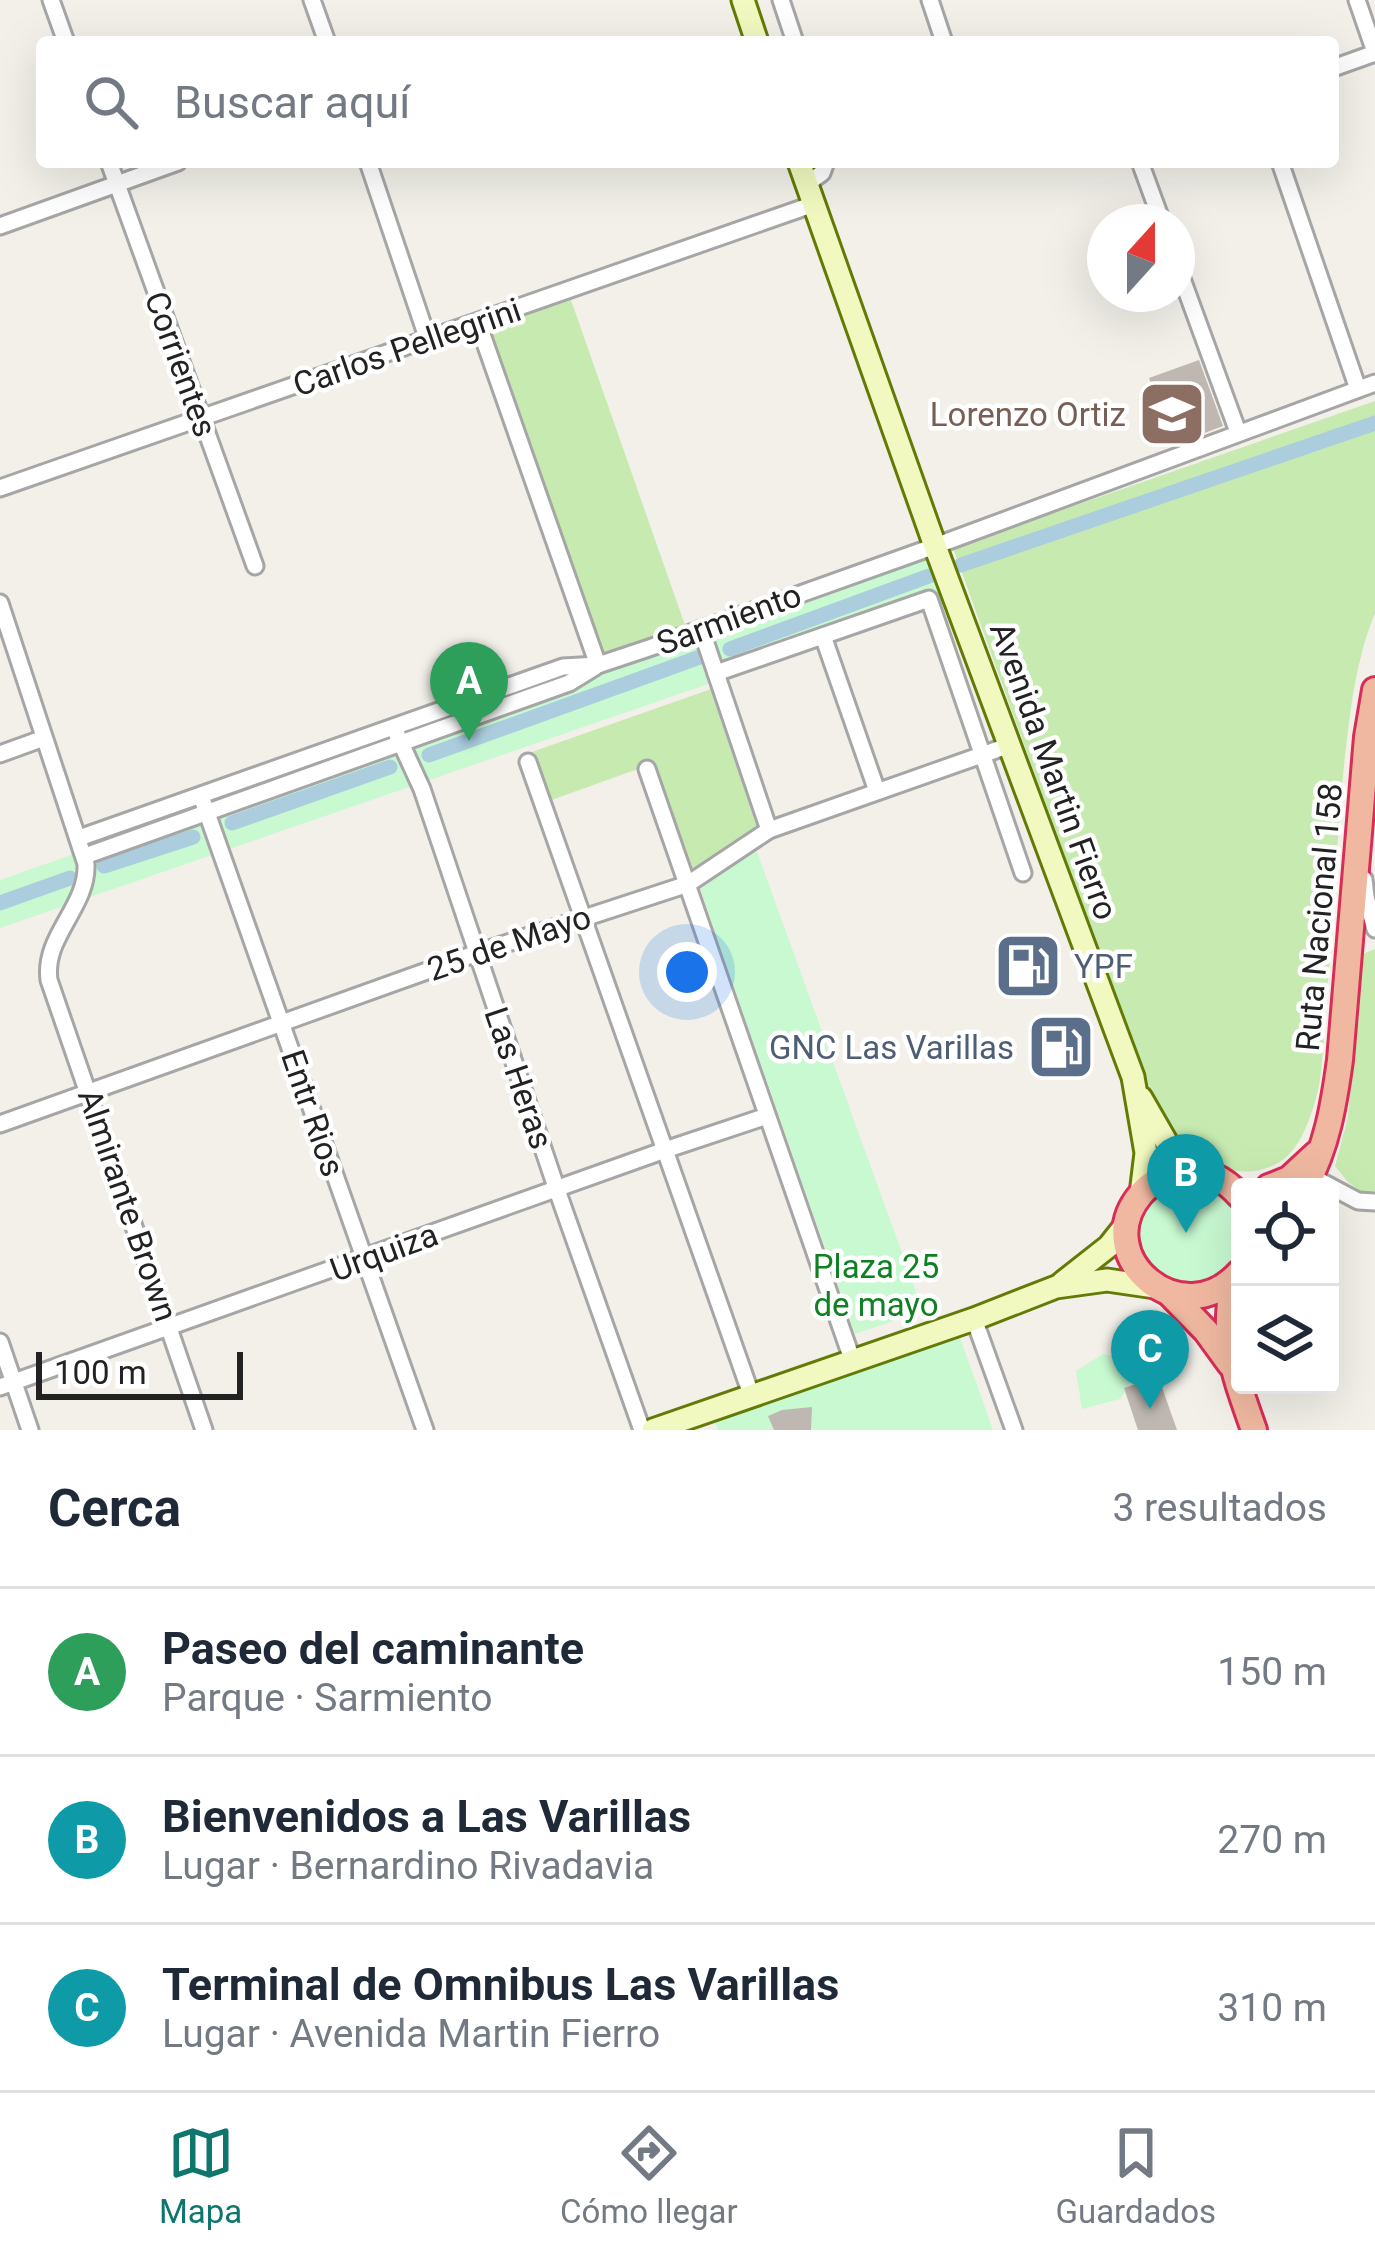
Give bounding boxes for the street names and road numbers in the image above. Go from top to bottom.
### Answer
street label: Corrientes [137,286,225,442]
street label: Carlos Pellegrini [288,290,526,404]
street label: Sarmiento [652,575,806,663]
street label: Avenida Martin Fierro [982,617,1126,925]
street label: Ruta Nacional 158 [1288,781,1350,1053]
street label: 25 de Mayo [422,897,596,989]
street label: Las Heras [477,1002,561,1154]
street label: Entr Rios [273,1045,353,1181]
street label: Almirante Brown [70,1084,186,1326]
street label: Urquiza [325,1215,443,1289]

